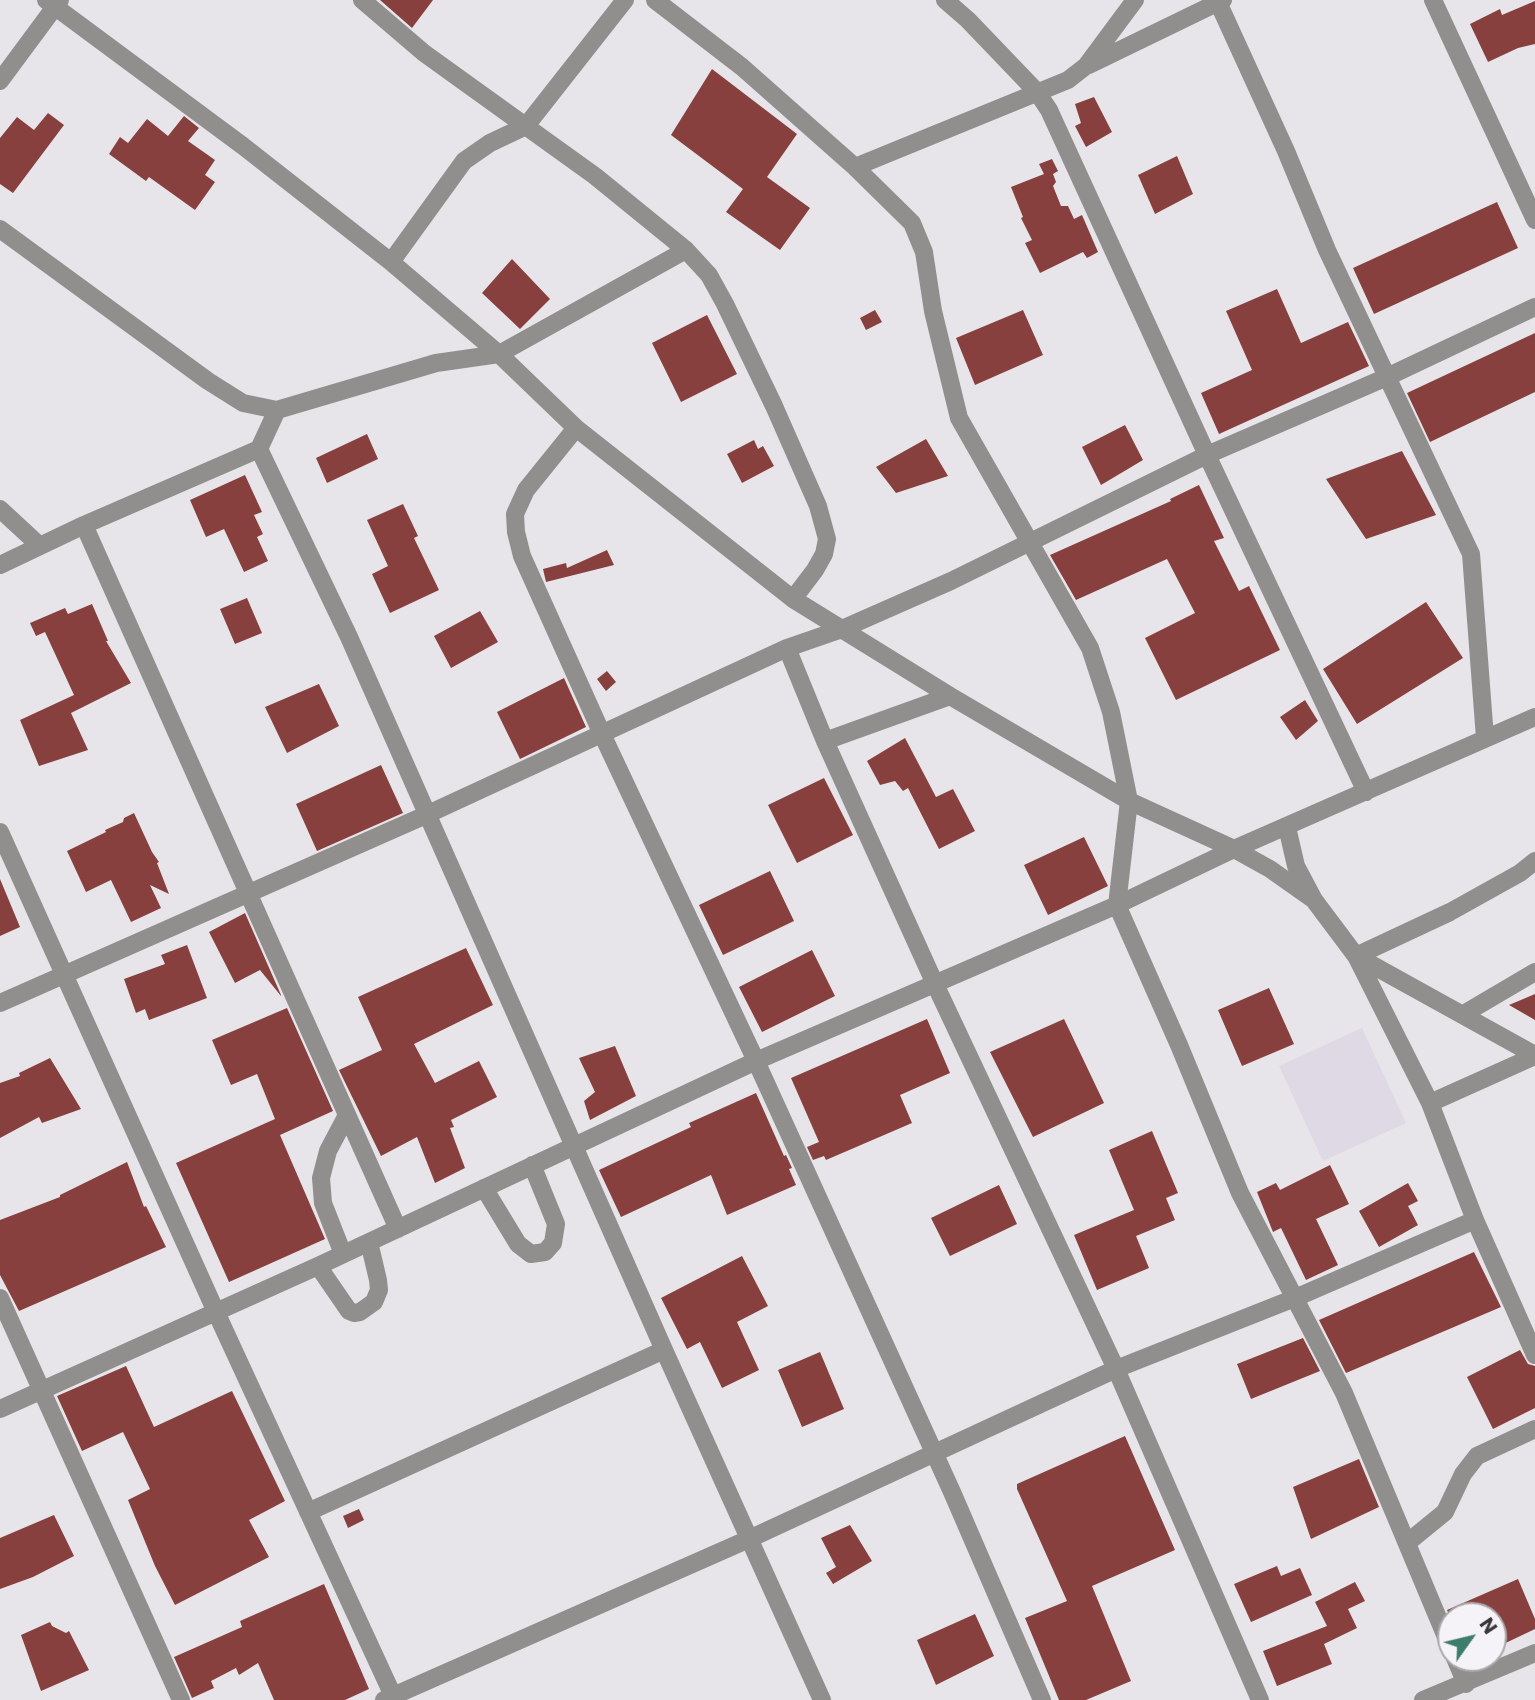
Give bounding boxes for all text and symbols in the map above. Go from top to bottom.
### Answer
north arrow [1437,1602,1507,1672]
text: N [1473,1613,1503,1640]

